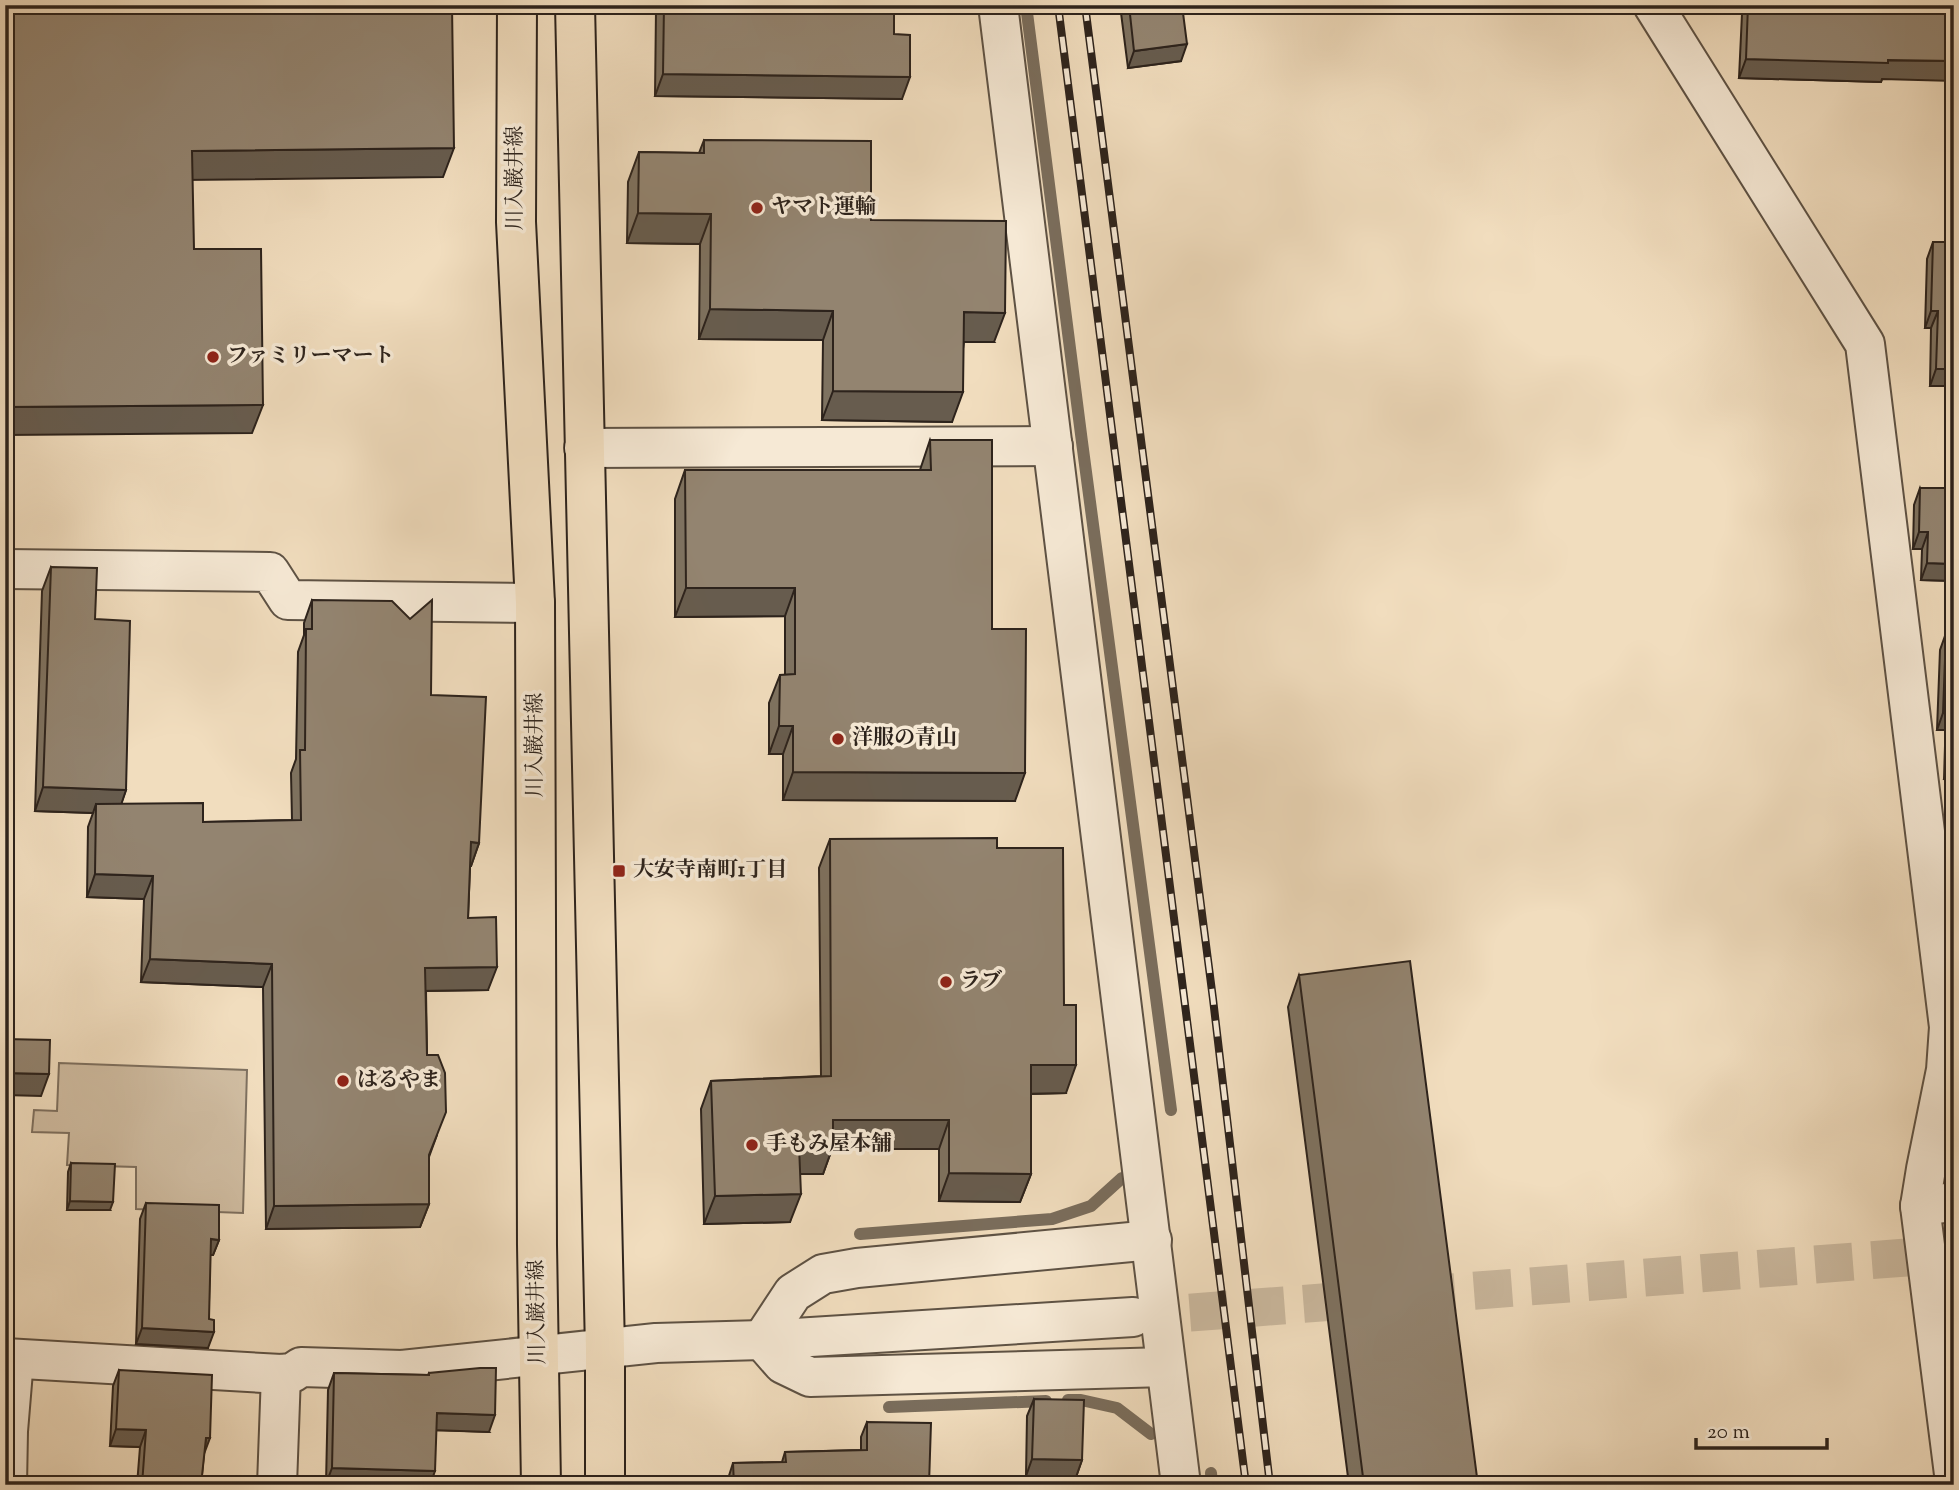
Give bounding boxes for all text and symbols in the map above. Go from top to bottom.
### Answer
street label: 川入巌井線 [501,126,531,231]
place label: ヤマト運輸 [771,193,876,223]
marker: ヤマト運輸 [749,200,765,216]
place label: ファミリーマート [227,342,395,372]
marker: ファミリーマート [205,349,221,365]
street label: 川入巌井線 [521,693,551,798]
place label: 洋服の青山 [852,724,957,754]
marker: 洋服の青山 [830,731,846,747]
place label: 大安寺南町1丁目 [633,856,787,886]
marker: 大安寺南町1丁目 [611,863,627,879]
place label: ラブ [960,967,1002,997]
marker: ラブ [938,974,954,990]
place label: はるやま [357,1066,441,1096]
marker: はるやま [335,1073,351,1089]
place label: 手もみ屋本舗 [766,1130,892,1160]
marker: 手もみ屋本舗 [744,1137,760,1153]
street label: 川入巌井線 [522,1259,554,1365]
scale bar [1696,1406,1828,1450]
text: 20 m [1707,1418,1750,1448]

